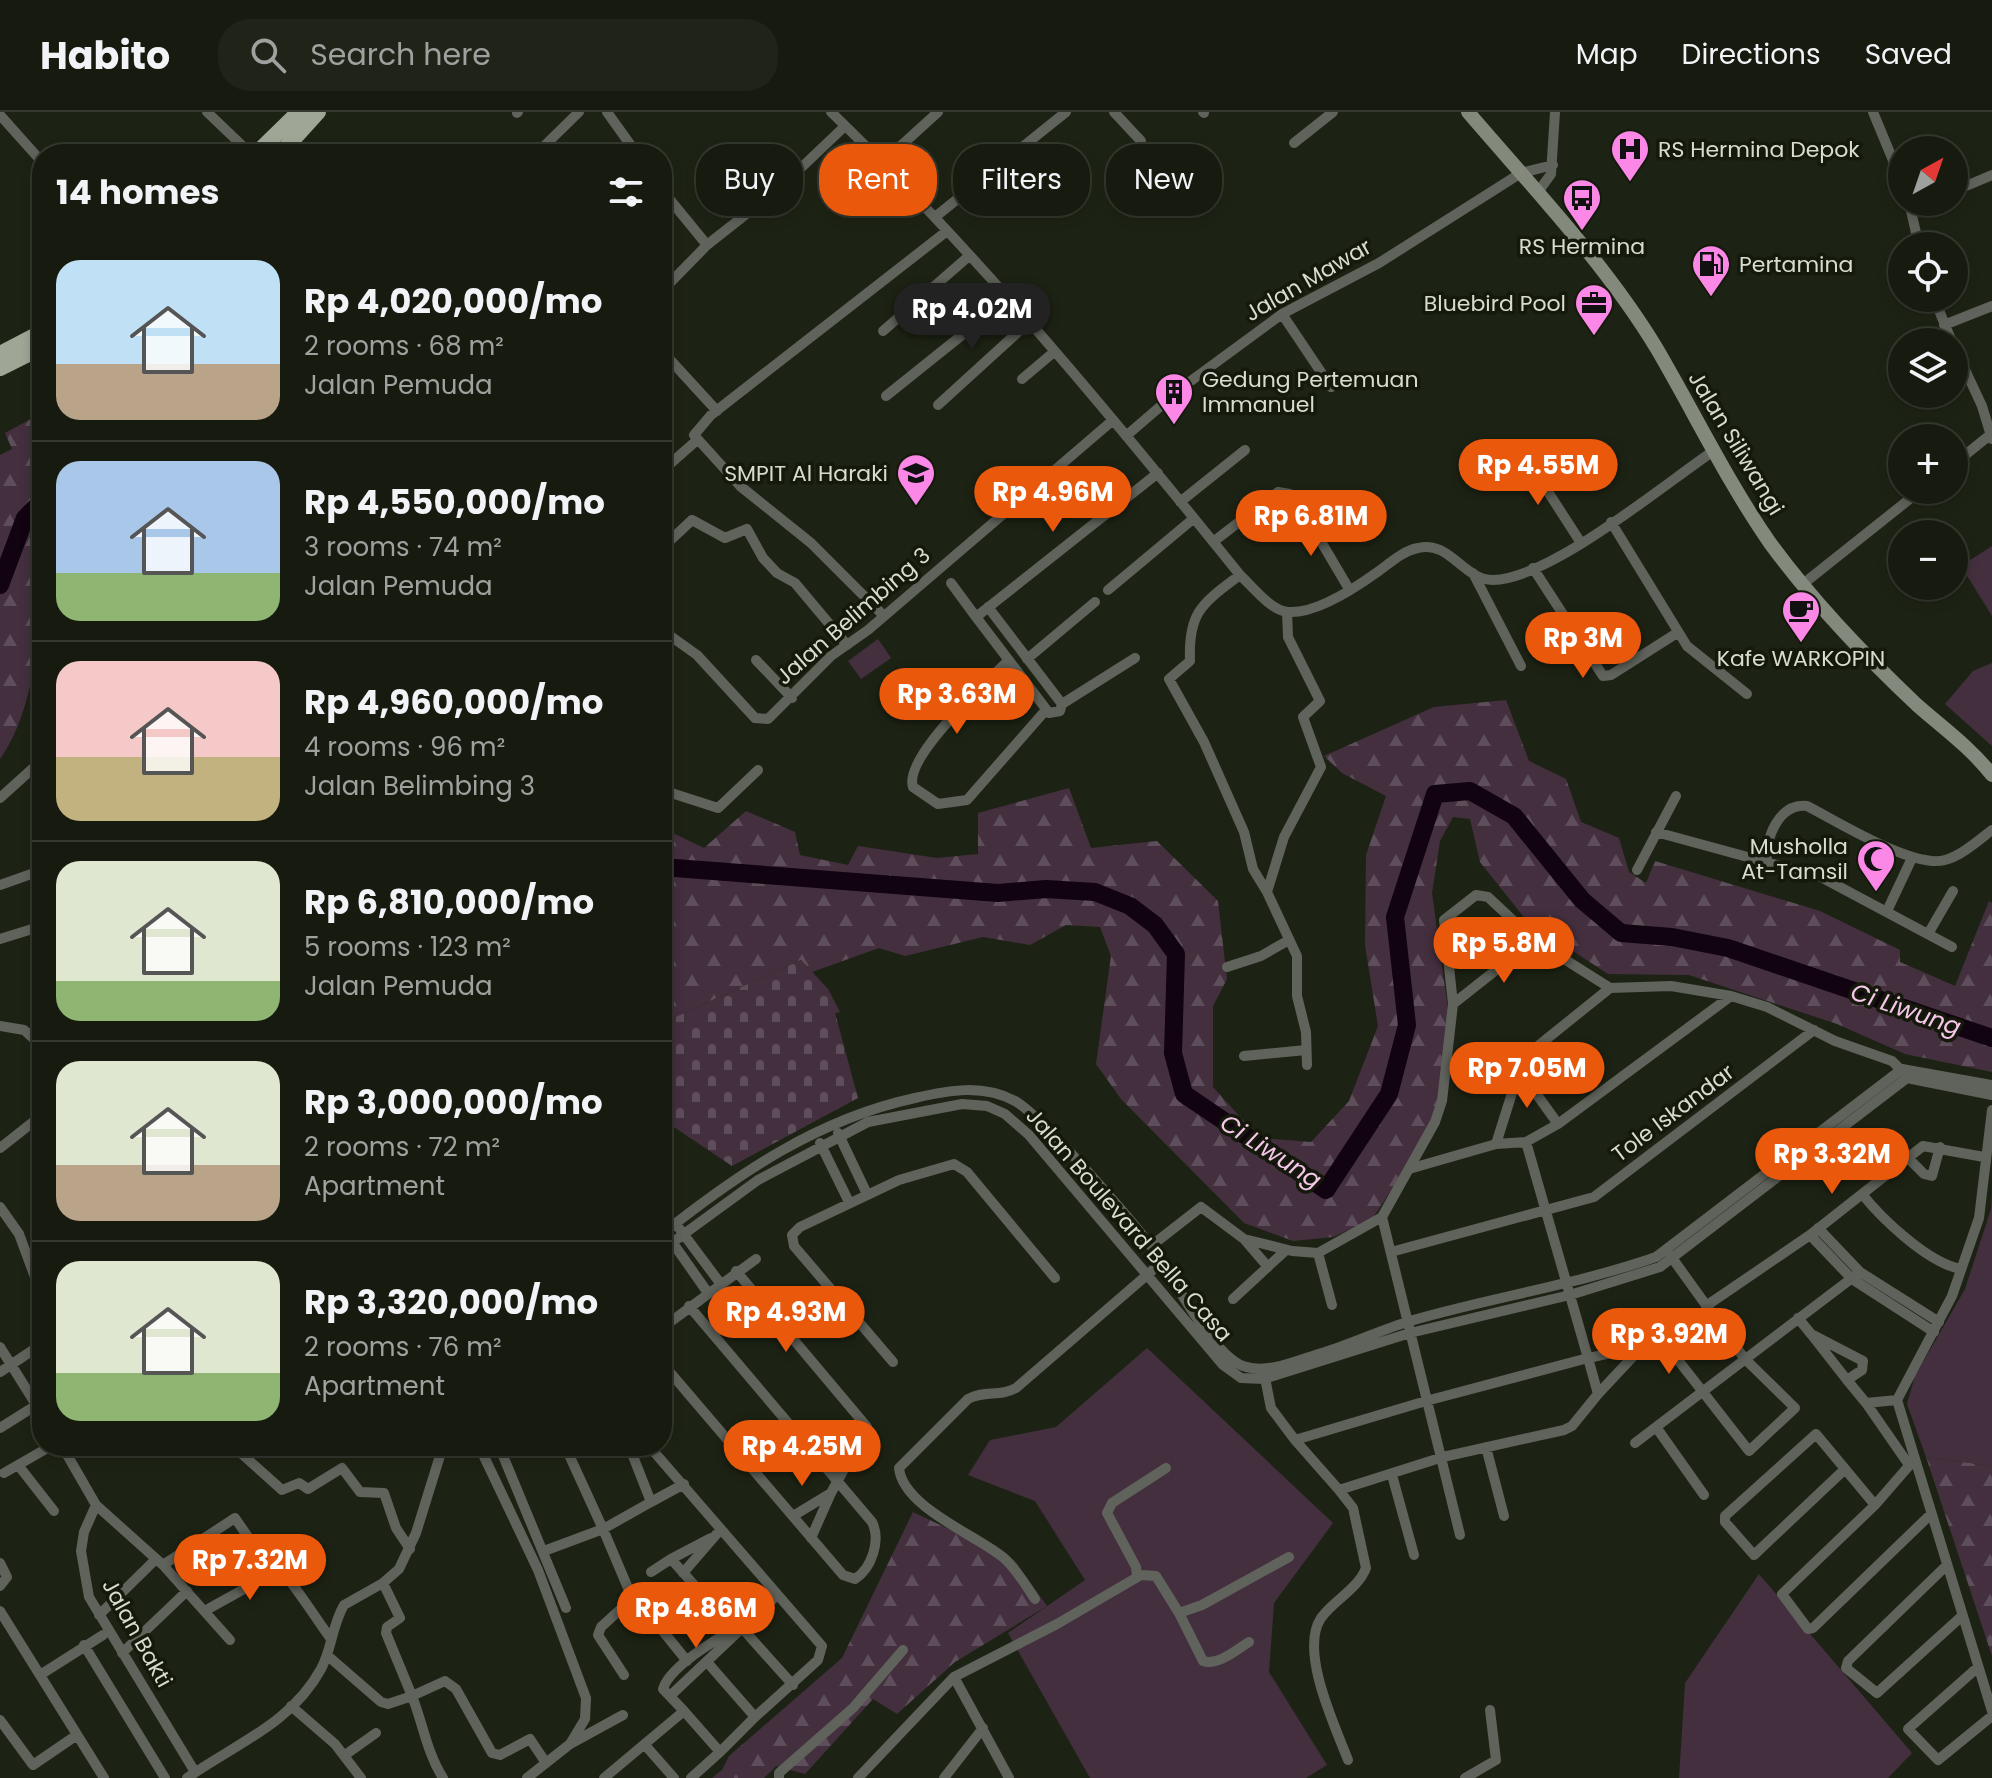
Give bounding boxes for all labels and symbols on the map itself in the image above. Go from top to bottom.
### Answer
hospital icon: RS Hermina Depok [1609,128,1651,183]
place label: RS Hermina Depok [1658,134,1860,165]
north arrow [1888,136,1968,216]
bus stop icon: RS Hermina [1561,177,1603,232]
street label: Jalan Mawar [1239,231,1377,329]
place label: RS Hermina [1519,231,1645,262]
fuel station icon: Pertamina [1690,243,1732,298]
place label: Pertamina [1739,249,1854,280]
office icon: Bluebird Pool [1573,282,1615,337]
pin: Rp 4.02M [889,283,1055,351]
place label: Bluebird Pool [1424,288,1566,319]
place label: Gedung Pertemuan Immanuel [1202,364,1418,420]
street label: Jalan Siliwangi [1681,365,1791,521]
building icon: Gedung Pertemuan Immanuel [1153,371,1195,426]
pin: Rp 4.55M [1455,439,1621,507]
school or university icon: SMPIT Al Haraki [895,452,937,507]
place label: SMPIT Al Haraki [724,458,888,489]
pin: Rp 4.96M [970,466,1136,534]
pin: Rp 6.81M [1228,490,1394,558]
street label: Jalan Belimbing 3 [769,540,937,692]
cafe icon: Kafe WARKOPIN [1780,589,1822,644]
pin: Rp 3M [1527,612,1639,680]
place label: Kafe WARKOPIN [1717,643,1885,674]
pin: Rp 3.63M [874,668,1040,736]
place label: Musholla At-Tamsil [1741,831,1848,887]
mosque icon: Musholla At-Tamsil [1855,838,1897,893]
pin: Rp 5.8M [1430,917,1578,985]
water label: Ci Liwung [1847,975,1965,1043]
pin: Rp 7.05M [1444,1042,1610,1110]
street label: Tole Iskandar [1605,1057,1741,1169]
street label: Jalan Boulevard Bella Casa [1019,1101,1239,1349]
water label: Ci Liwung [1214,1106,1328,1196]
pin: Rp 3.32M [1749,1128,1915,1196]
pin: Rp 4.93M [703,1286,869,1354]
pin: Rp 3.92M [1586,1308,1752,1376]
pin: Rp 4.25M [719,1420,885,1488]
pin: Rp 7.32M [167,1534,333,1602]
street label: Jalan Bakti [94,1573,180,1693]
pin: Rp 4.86M [613,1582,779,1650]

